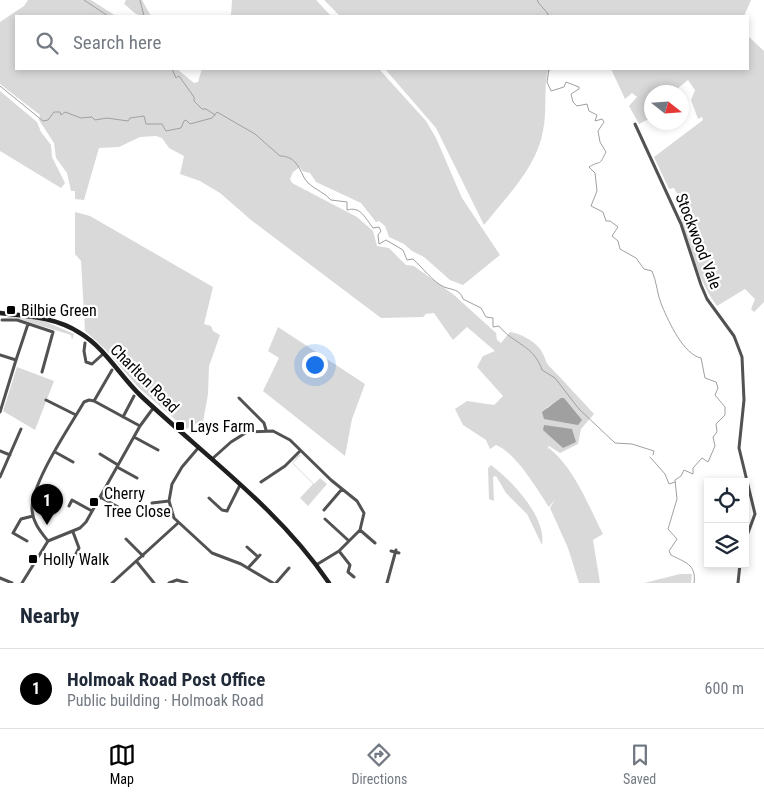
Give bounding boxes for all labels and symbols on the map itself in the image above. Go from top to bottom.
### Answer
north arrow [644,85,689,130]
street label: Stockwood Vale [672,191,726,292]
place label: Bilbie Green [21,301,97,320]
marker: Bilbie Green [5,304,17,316]
street label: Charlton Road [106,340,183,417]
your location [302,352,328,378]
place label: Lays Farm [190,417,255,436]
marker: Lays Farm [174,420,186,432]
pin: 1 [31,484,63,525]
place label: Cherry Tree Close [104,484,171,521]
marker: Cherry Tree Close [88,496,100,508]
place label: Holly Walk [43,550,110,569]
marker: Holly Walk [27,553,39,565]

